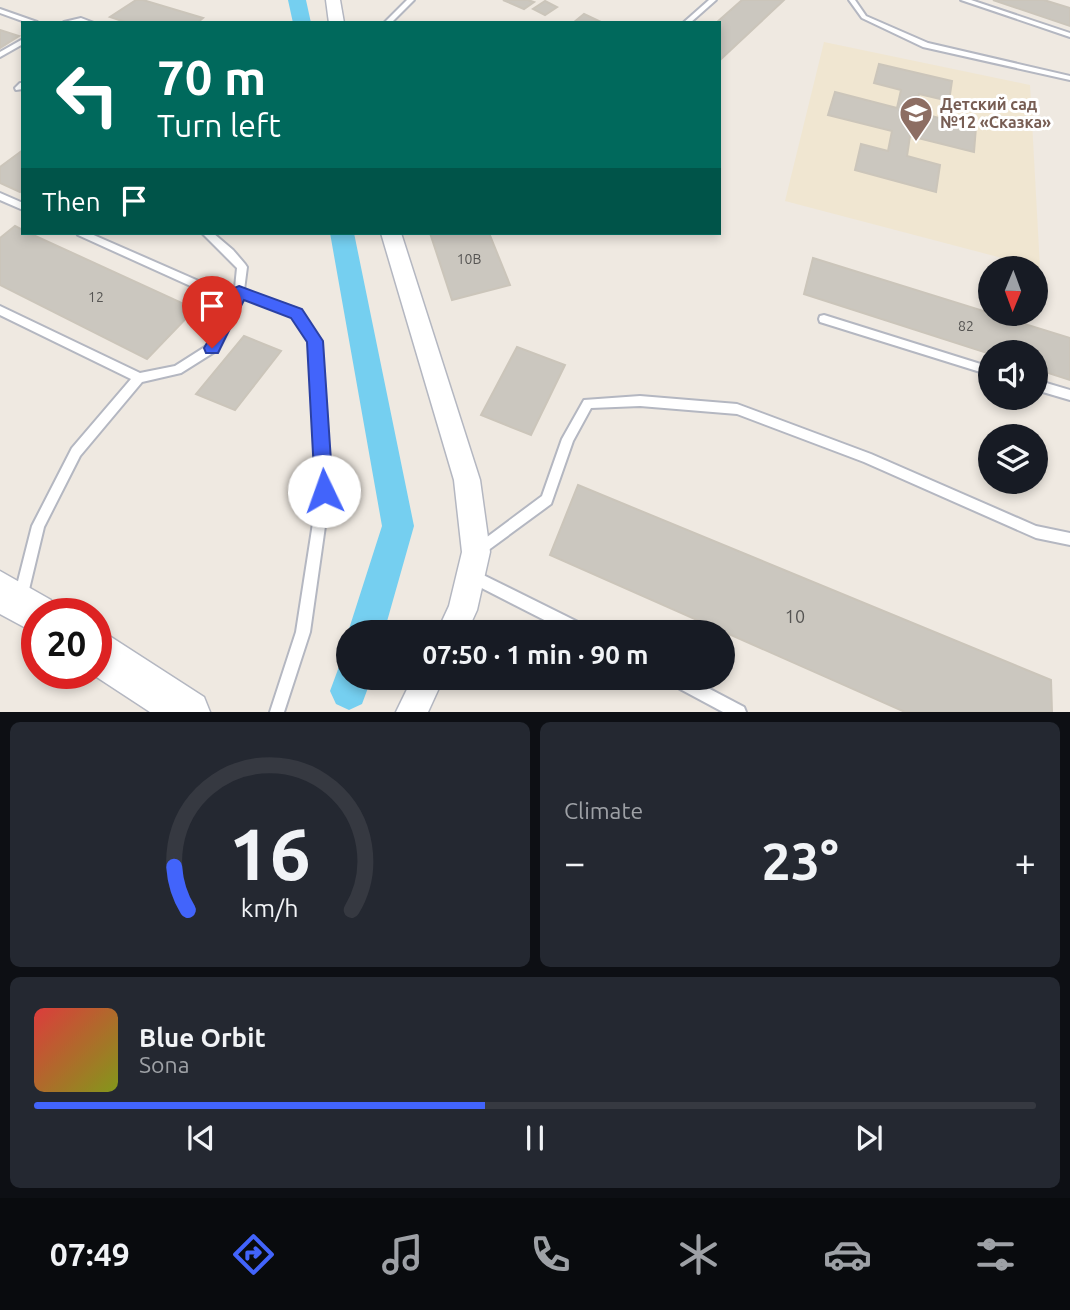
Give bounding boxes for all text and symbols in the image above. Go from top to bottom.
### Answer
icon: left [42,49,133,140]
text: 70 m [157,49,266,104]
school or university icon: Детский сад №12 «Сказка» [897,94,935,143]
place label: Детский сад №12 «Сказка» [940,95,1051,131]
text: Turn left [157,107,281,143]
icon: arrive [115,182,153,220]
text: Then [42,187,101,216]
house number: 10В [457,251,481,267]
north arrow [978,256,1048,326]
map controls [978,256,1048,494]
pin [182,276,242,348]
icon: arrive [193,287,231,325]
house number: 12 [88,289,104,305]
house number: 82 [958,318,974,334]
button: sound [978,340,1048,410]
button: layers [978,424,1048,494]
position arrow [287,454,361,528]
speed limit sign: 20 [21,598,112,689]
house number: 10 [785,606,805,626]
text: 07:50 · 1 min · 90 m [422,640,649,669]
text: Climate [564,798,643,823]
text: 16 [229,813,311,895]
text: 23° [761,832,839,890]
text: − [564,841,585,883]
text: + [1015,841,1036,883]
text: km/h [241,894,299,922]
text: Blue Orbit [139,1023,266,1052]
text: Sona [139,1052,189,1077]
icon: previous [182,1119,220,1157]
icon: pause [516,1119,554,1157]
icon: next [850,1119,888,1157]
icon: directions [229,1230,278,1279]
icon: music [378,1230,427,1279]
icon: phone [526,1230,575,1279]
icon: climate [674,1230,723,1279]
icon: car [823,1230,872,1279]
icon: filters [971,1230,1020,1279]
text: 07:49 [50,1236,130,1272]

